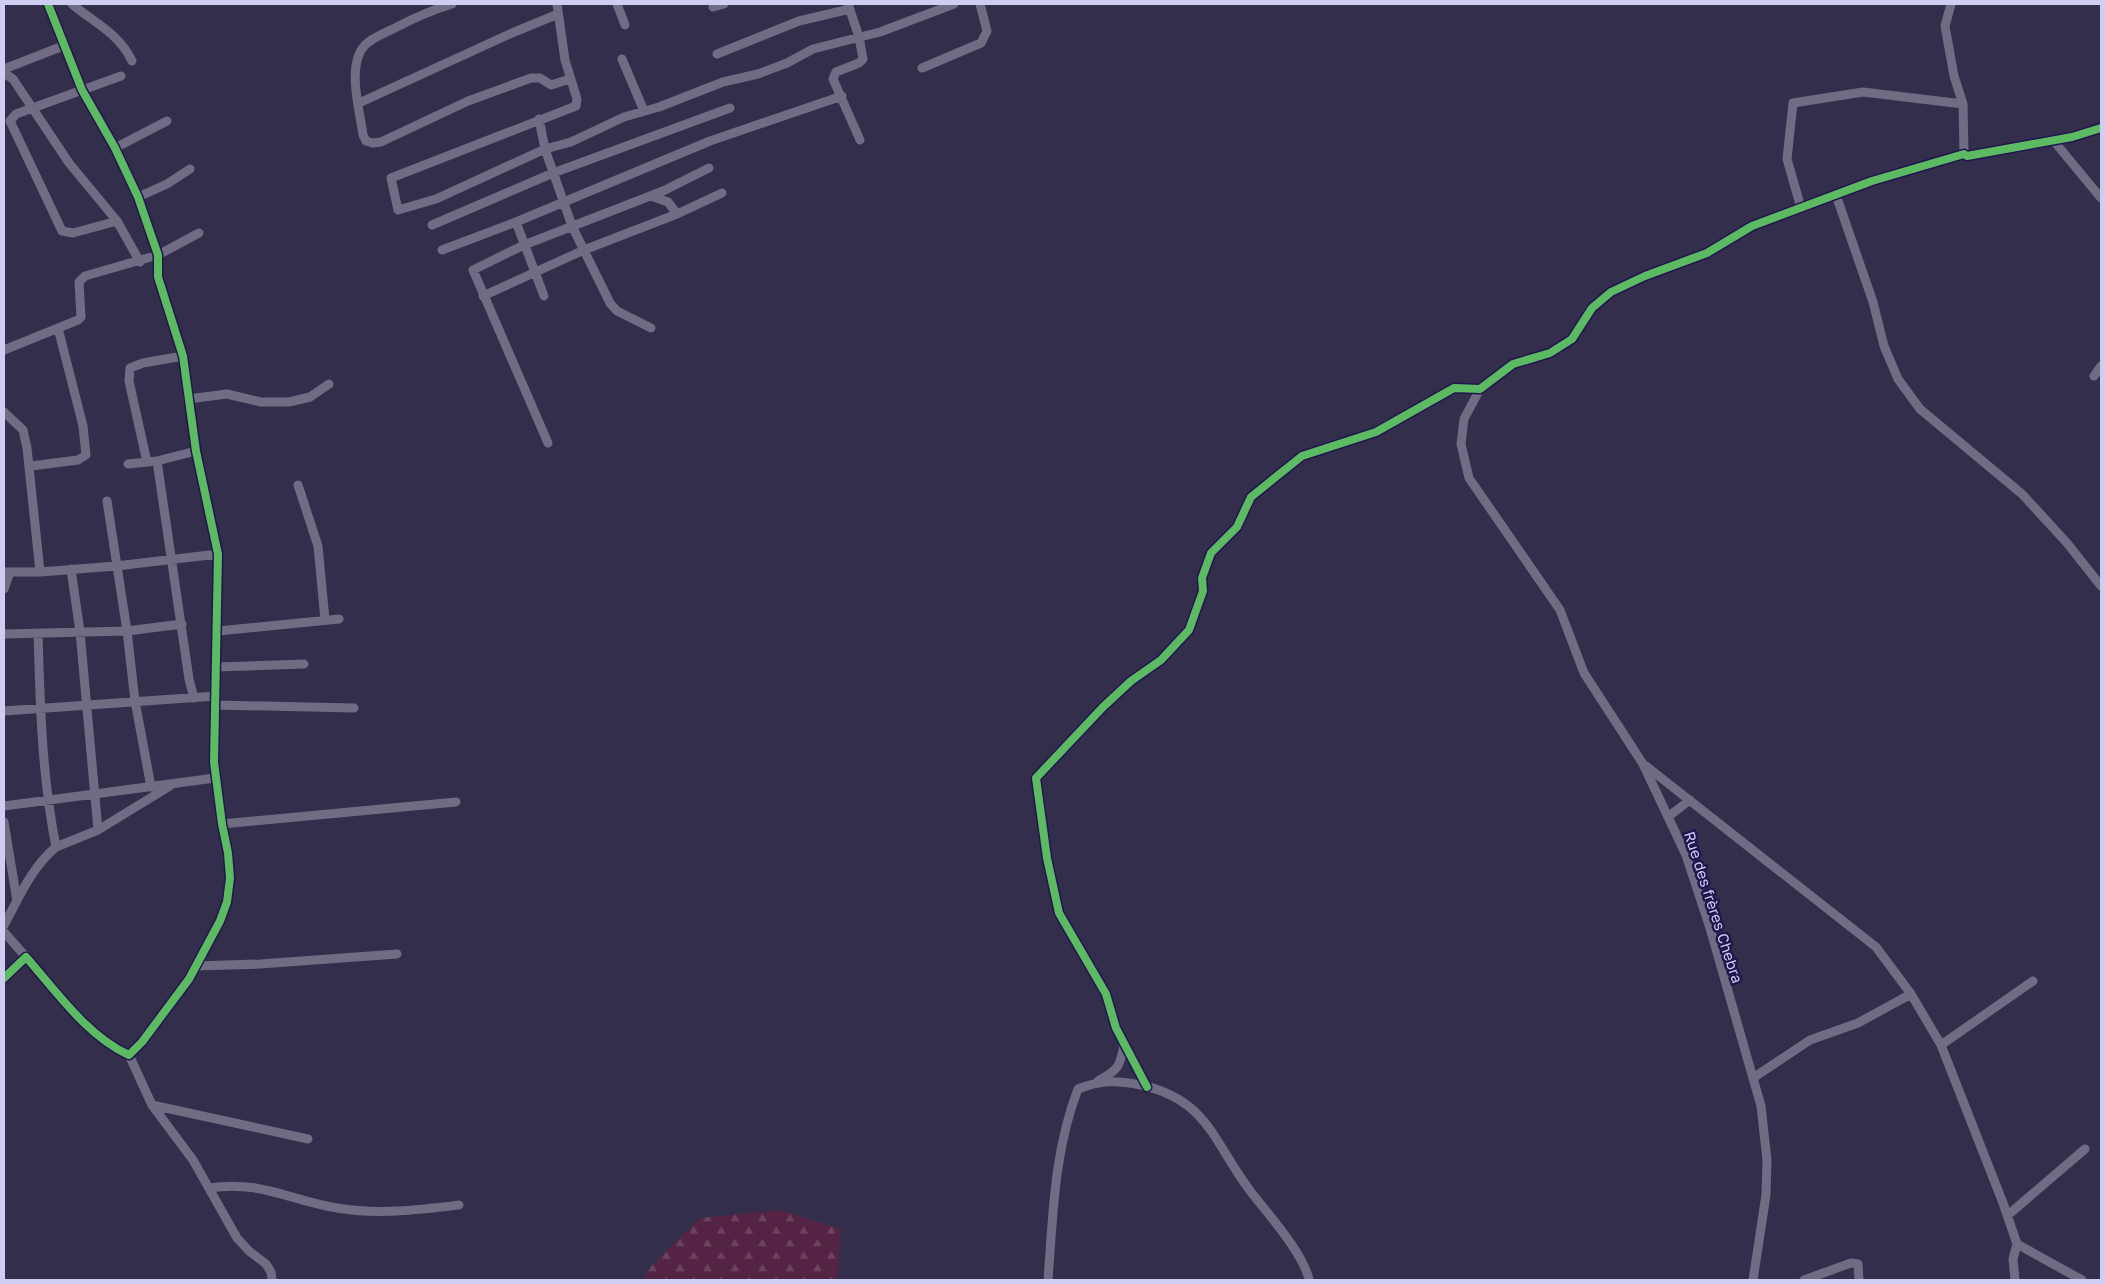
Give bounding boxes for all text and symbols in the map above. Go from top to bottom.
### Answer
street label: Rue des frères Chebra [1681,829,1747,985]

